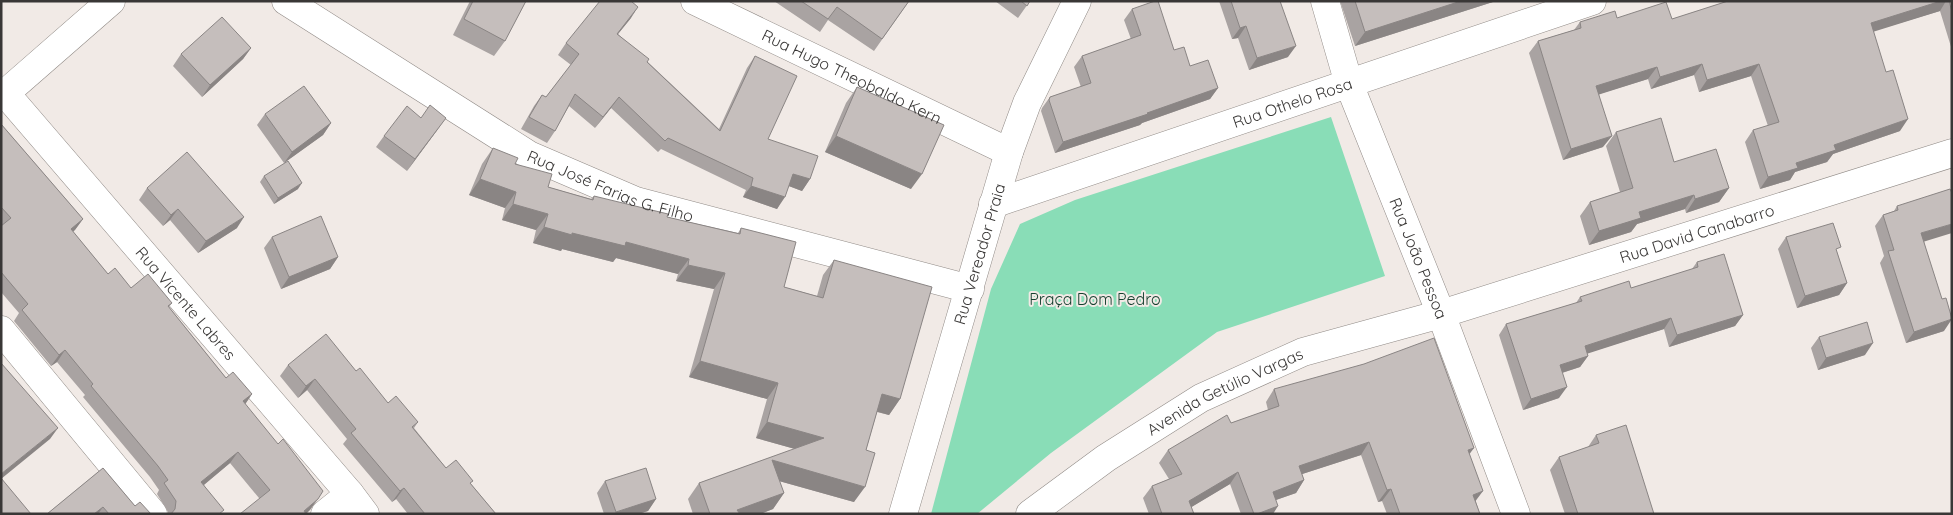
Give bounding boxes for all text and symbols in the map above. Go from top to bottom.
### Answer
street label: Rua Hugo Theobaldo Kern [759,25,945,128]
street label: Rua Othelo Rosa [1230,73,1355,132]
street label: Rua José Farias G. Filho [524,145,696,226]
street label: Rua Vereador Praia [949,181,1009,327]
street label: Rua João Pessoa [1385,195,1452,322]
street label: Rua David Canabarro [1617,200,1777,267]
street label: Rua Vicente Labres [132,242,240,364]
park label: Praça Dom Pedro [1029,289,1161,309]
street label: Avenida Getúlio Vargas [1143,343,1306,440]

